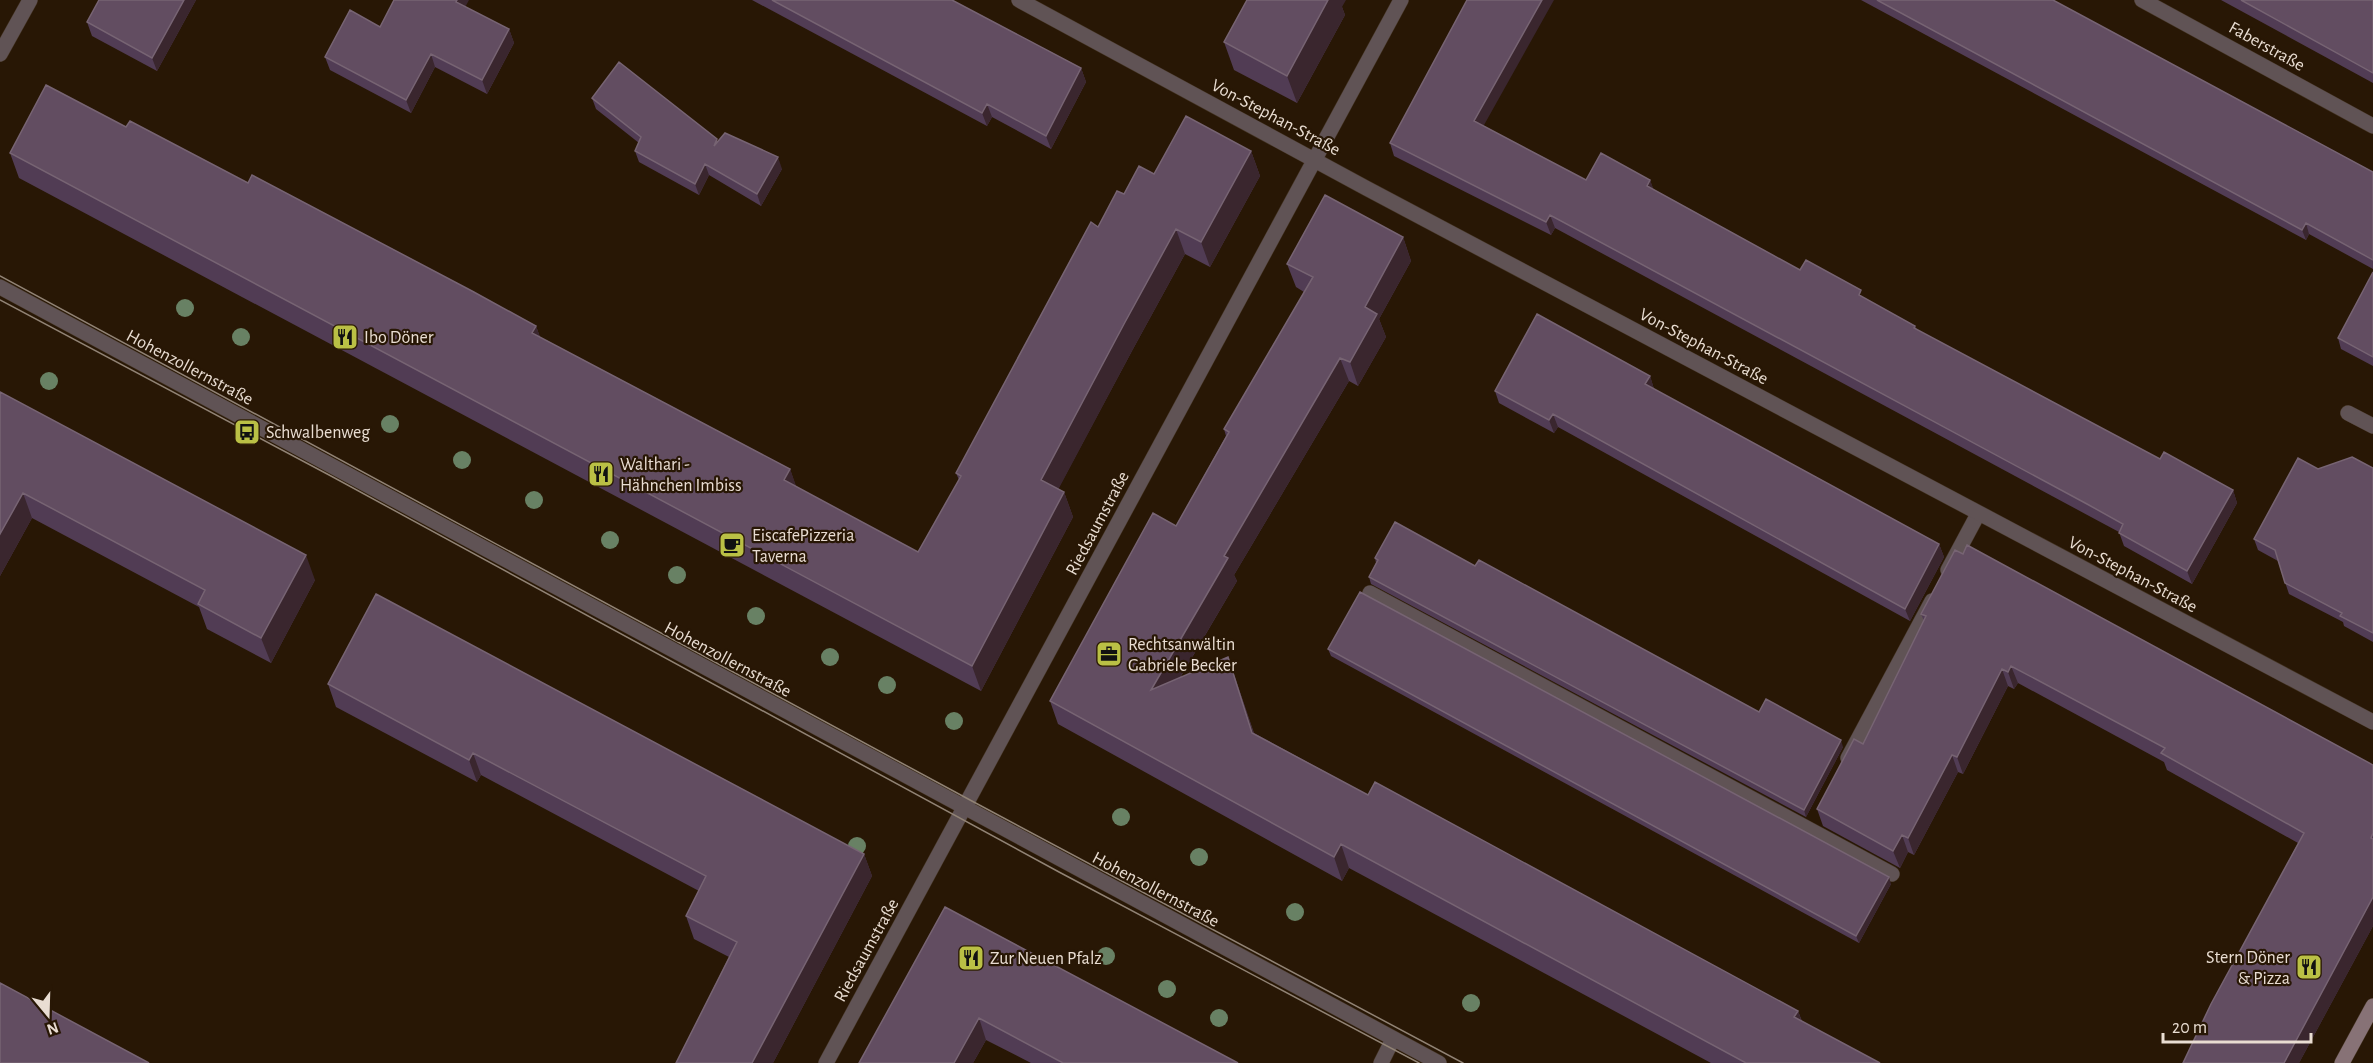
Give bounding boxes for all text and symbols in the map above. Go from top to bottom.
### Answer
street label: Faberstraße [2226,19,2307,75]
street label: Von-Stephan-Straße [1208,76,1343,159]
street label: Von-Stephan-Straße [1636,305,1771,388]
restaurant icon: Ibo Döner [330,322,360,352]
street label: Hohenzollernstraße [123,327,256,409]
place label: Ibo Döner [364,329,434,347]
bus stop icon: Schwalbenweg [232,417,262,447]
place label: Schwalbenweg [266,424,370,442]
place label: Walthari - Hähnchen Imbiss [620,456,742,495]
restaurant icon: Walthari - Hähnchen Imbiss [586,459,616,489]
street label: Riedsaumstraße [1063,468,1133,578]
place label: EiscafePizzeria Taverna [752,527,855,566]
cafe icon: EiscafePizzeria Taverna [717,530,747,560]
street label: Von-Stephan-Straße [2065,533,2200,616]
street label: Hohenzollernstraße [661,619,794,701]
place label: Rechtsanwältin Gabriele Becker [1128,636,1237,675]
office icon: Rechtsanwältin Gabriele Becker [1094,639,1124,669]
street label: Hohenzollernstraße [1089,849,1222,931]
street label: Riedsaumstraße [831,896,903,1005]
restaurant icon: Zur Neuen Pfalz [956,943,986,973]
place label: Stern Döner & Pizza [2206,949,2290,988]
place label: Zur Neuen Pfalz [990,950,1102,968]
restaurant icon: Stern Döner & Pizza [2294,952,2324,982]
north arrow [18,985,78,1045]
scale bar [2163,1006,2312,1044]
text: N [45,1019,60,1038]
text: 20 m [2172,1019,2207,1037]

